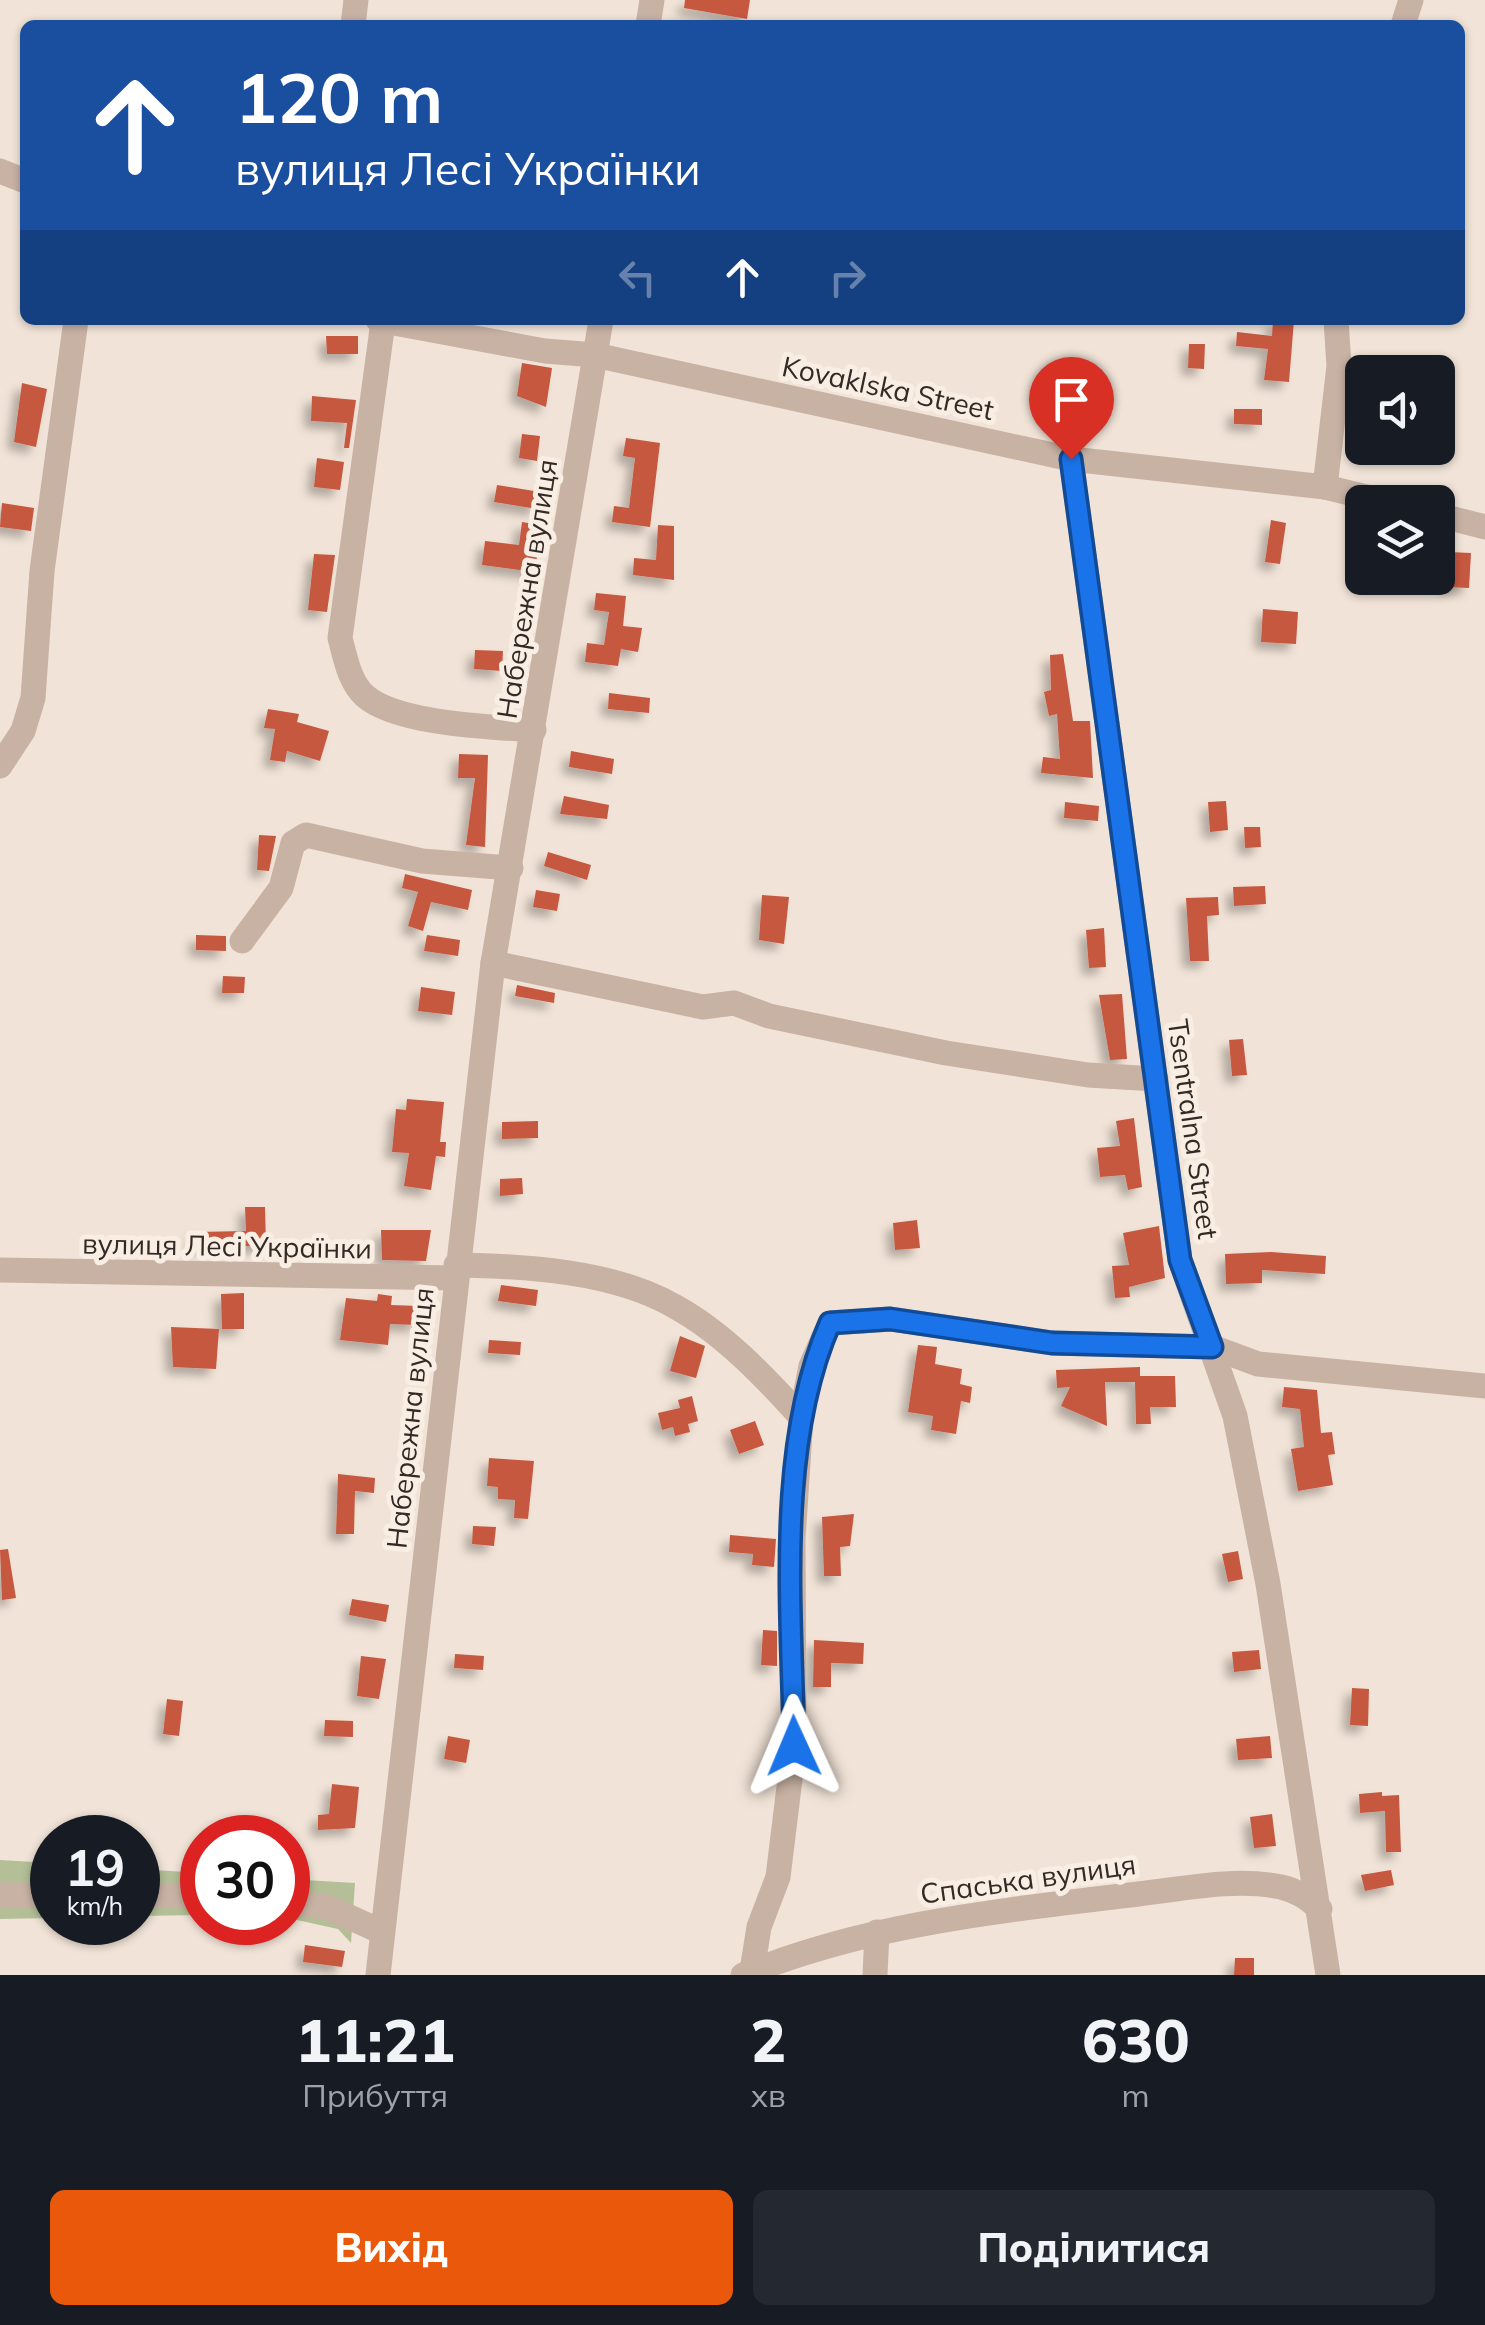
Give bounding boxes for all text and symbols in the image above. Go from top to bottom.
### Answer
text: 120 m [235,53,443,141]
icon: ahead [70,60,200,190]
text: вулиця Лесі Українки [235,140,701,196]
icon: left [610,250,665,305]
icon: ahead [715,250,770,305]
icon: right [820,250,875,305]
street label: Kovaklska Street [779,348,997,427]
map controls [1345,355,1455,595]
button: sound [1345,355,1455,465]
pin [1029,357,1114,460]
icon: arrive [1044,372,1099,427]
street label: Набережна вулиця [489,457,564,721]
button: layers [1345,485,1455,595]
street label: Tsentralna Street [1161,1017,1226,1241]
street label: вулиця Лесі Українки [82,1225,372,1266]
street label: Набережна вулиця [378,1286,441,1550]
position arrow [742,1694,846,1798]
speed limit sign: 30 [180,1815,310,1945]
text: 19 [65,1836,125,1899]
street label: Спаська вулиця [918,1846,1138,1911]
text: km/h [67,1890,123,1921]
text: 11:21 [295,2002,455,2077]
text: 2 [750,2002,786,2077]
text: 630 [1082,2002,1190,2077]
text: Прибуття [302,2075,448,2115]
text: хв [751,2075,786,2115]
text: m [1122,2075,1150,2115]
button: Вихід [50,2190,733,2305]
button: Поділитися [753,2190,1435,2305]

